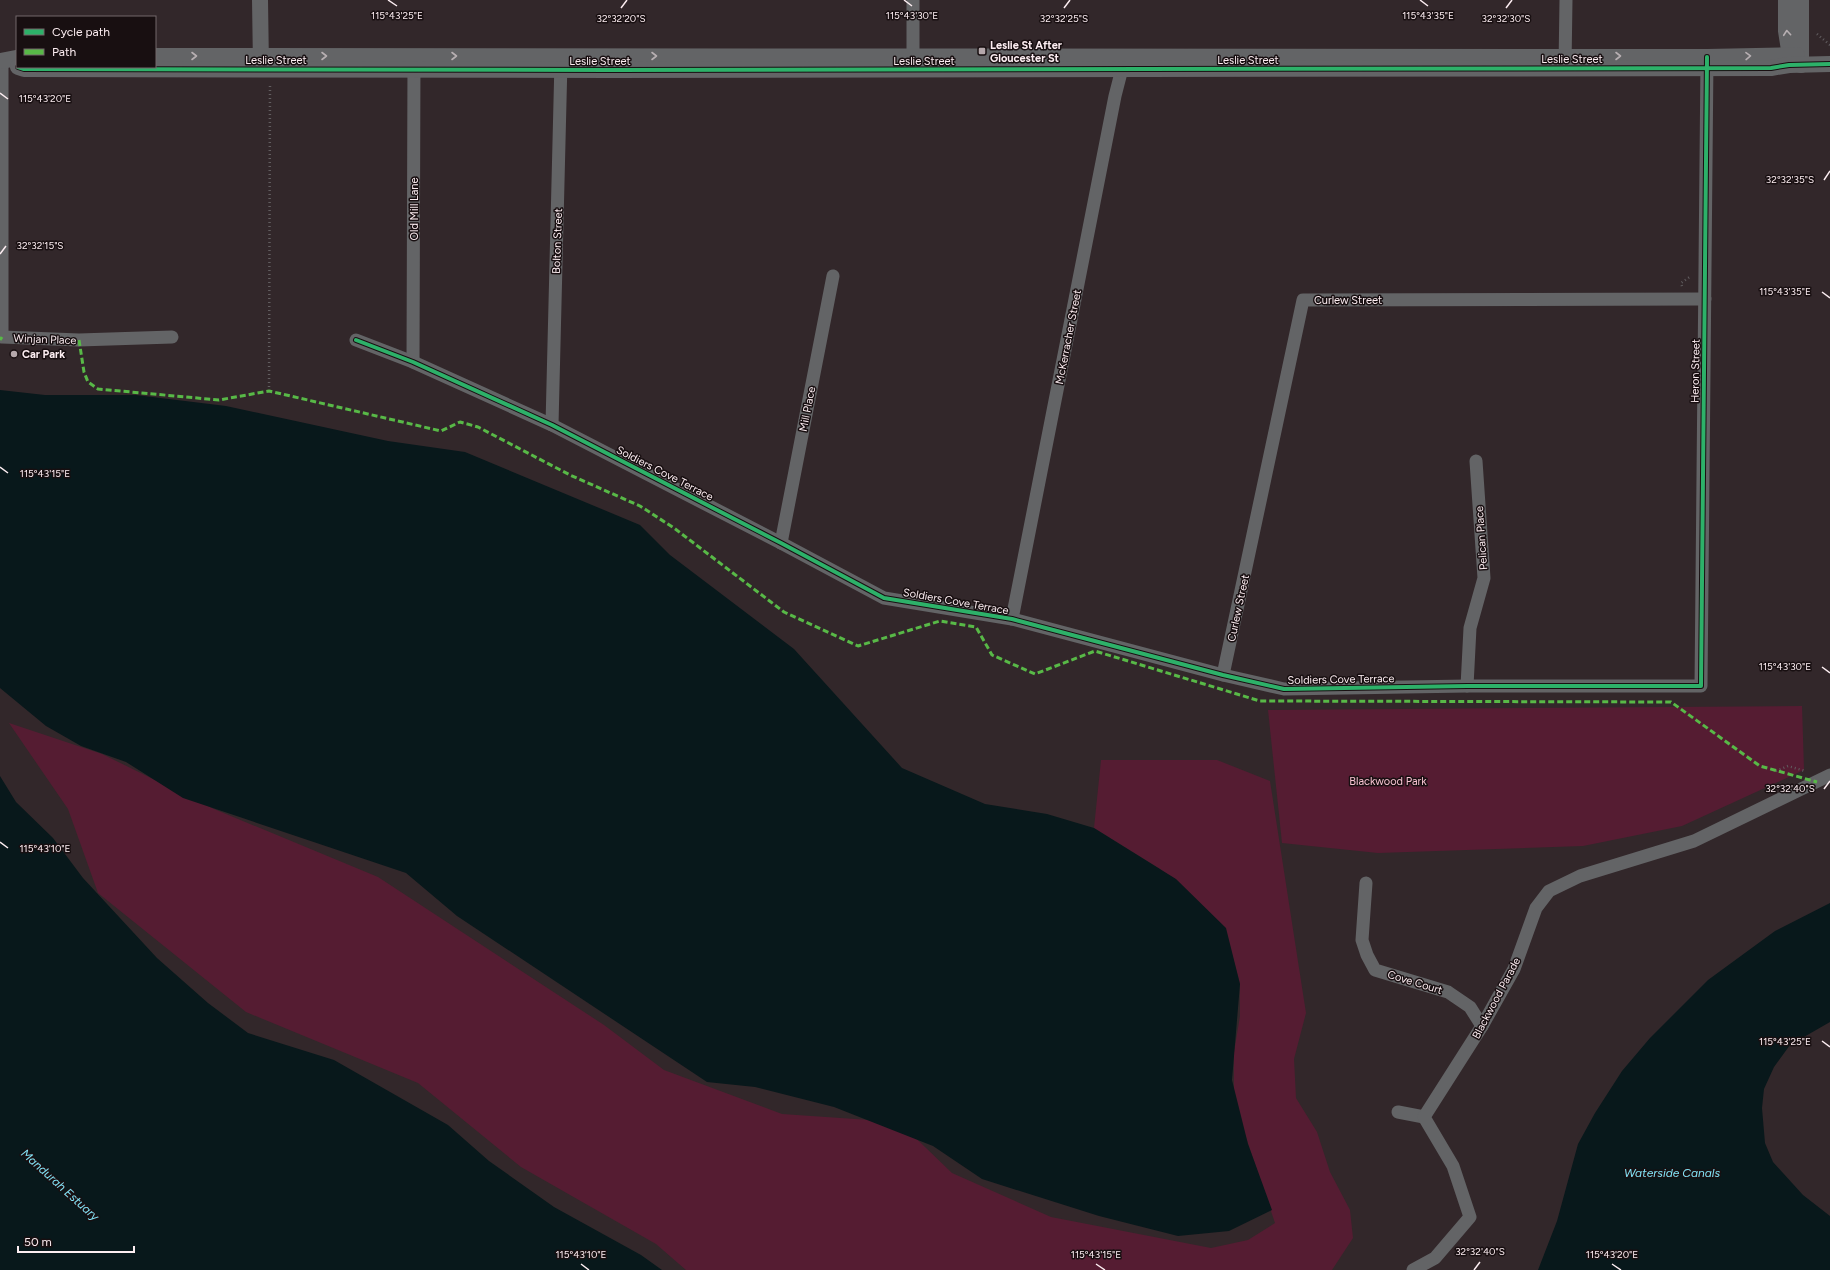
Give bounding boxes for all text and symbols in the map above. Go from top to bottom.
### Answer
text: 115°43'25"E [371,9,423,22]
text: 115°43'30"E [886,9,938,22]
text: 115°43'35"E [1402,9,1454,22]
text: 32°32'20"S [596,12,646,25]
text: 32°32'25"S [1040,12,1088,25]
text: 32°32'30"S [1482,12,1530,25]
legend [16,16,156,68]
text: Cycle path [52,25,110,39]
one-way arrow [1783,29,1792,36]
place label: Leslie St After Gloucester St [990,39,1063,65]
text: Path [52,45,76,59]
marker: Leslie St After Gloucester St [977,46,987,56]
one-way arrow [191,52,197,60]
one-way arrow [321,52,327,60]
one-way arrow [451,52,457,60]
one-way arrow [651,52,657,60]
one-way arrow [1615,52,1621,60]
one-way arrow [1745,52,1751,60]
street label: Leslie Street [1541,53,1603,66]
street label: Leslie Street [245,54,307,67]
street label: Leslie Street [1217,54,1279,67]
street label: Leslie Street [569,55,631,68]
street label: Leslie Street [893,55,955,68]
text: 115°43'20"E [19,92,71,105]
text: 32°32'35"S [1766,173,1814,186]
street label: Old Mill Lane [408,177,421,241]
street label: Bolton Street [550,208,565,274]
text: 32°32'15"S [17,239,63,252]
text: 115°43'35"E [1759,285,1811,298]
street label: McKerracher Street [1053,289,1084,386]
street label: Curlew Street [1314,294,1382,307]
street label: Winjan Place [13,332,77,347]
street label: Heron Street [1688,339,1703,403]
place label: Car Park [22,348,65,361]
marker: Car Park [9,349,19,359]
street label: Mill Place [797,385,818,433]
street label: Soldiers Cove Terrace [614,443,715,504]
text: 115°43'15"E [20,467,70,480]
street label: Pelican Place [1473,506,1490,570]
street label: Curlew Street [1225,573,1252,643]
street label: Soldiers Cove Terrace [902,586,1010,617]
text: 115°43'30"E [1759,660,1811,673]
street label: Soldiers Cove Terrace [1287,672,1395,687]
park label: Blackwood Park [1349,775,1427,788]
text: 32°32'40"S [1765,782,1815,795]
text: 115°43'10"E [19,842,71,855]
street label: Blackwood Parade [1470,955,1523,1041]
street label: Cove Court [1386,968,1444,997]
text: 115°43'25"E [1759,1035,1811,1048]
water label: Mandurah Estuary [18,1146,102,1224]
water label: Waterside Canals [1624,1166,1720,1180]
scale bar [18,1228,134,1254]
text: 50 m [24,1235,52,1249]
text: 32°32'40"S [1455,1245,1505,1258]
text: 115°43'10"E [555,1248,607,1261]
text: 115°43'15"E [1071,1248,1121,1261]
text: 115°43'20"E [1586,1248,1638,1261]

